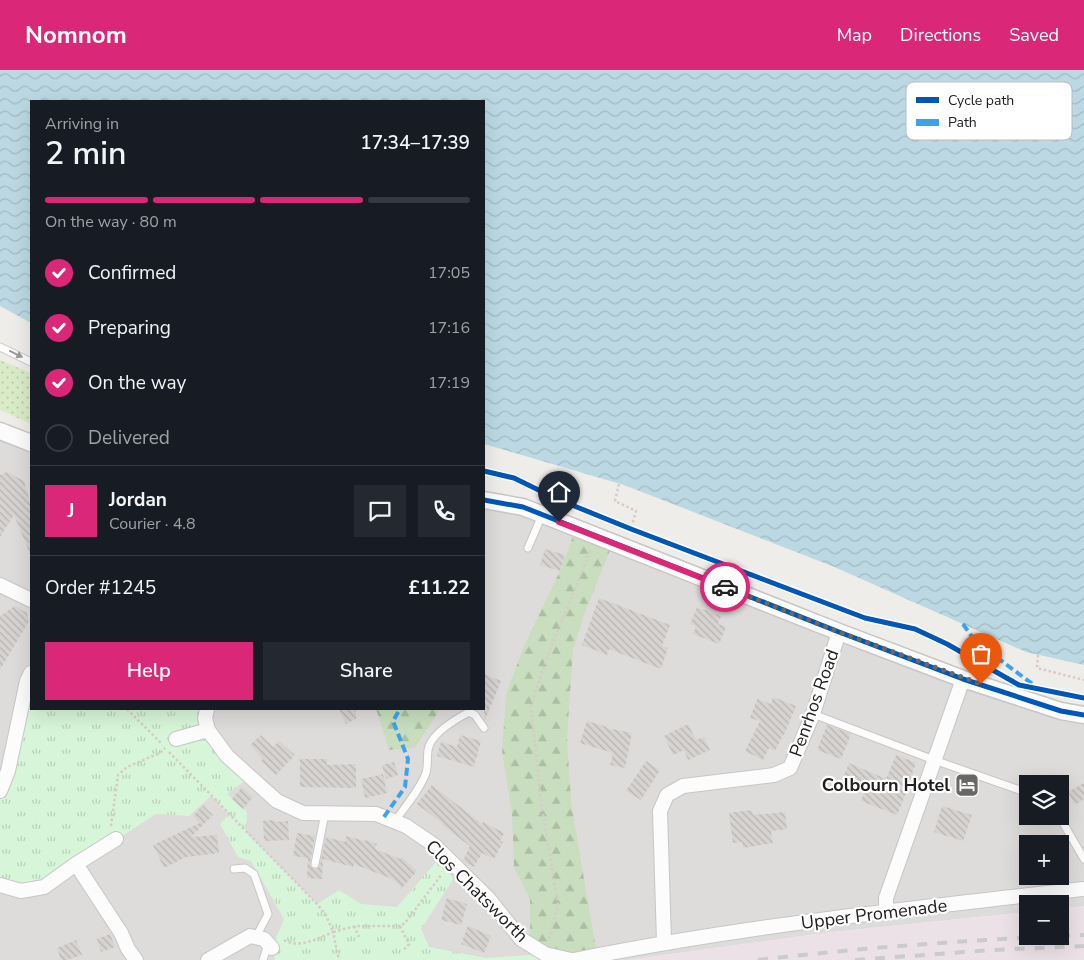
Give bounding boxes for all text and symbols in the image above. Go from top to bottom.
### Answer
text: Nomnom [25,19,127,51]
text: Map [837,23,872,47]
text: Directions [900,23,981,47]
text: Saved [1009,23,1059,47]
legend [906,82,1072,140]
text: Cycle path [948,91,1014,110]
text: Arriving in [45,113,119,135]
text: Path [948,113,977,132]
text: 17:34–17:39 [360,130,470,156]
text: 2 min [45,132,127,175]
text: On the way · 80 m [45,211,177,233]
icon: check [45,259,73,287]
text: Confirmed [88,260,176,286]
text: 17:05 [428,262,470,284]
icon: check [45,314,73,342]
text: Preparing [88,315,171,341]
text: 17:16 [428,317,470,339]
one-way arrow [9,351,23,359]
icon: check [45,369,73,397]
text: On the way [88,370,186,396]
text: 17:19 [428,372,470,394]
text: Delivered [88,425,170,451]
pin [538,471,580,522]
icon: home [545,478,573,506]
button: chat [354,485,406,537]
button: phone [418,485,470,537]
text: Jordan [109,487,167,513]
text: J [68,498,74,524]
text: Courier · 4.8 [109,513,195,535]
courier [700,562,750,612]
icon: car [711,573,739,601]
text: Order #1245 [45,575,156,601]
text: £11.22 [408,575,470,601]
pin [960,633,1002,684]
icon: bag [967,640,995,668]
button: Help [45,642,253,700]
button: Share [263,642,470,700]
street label: Penrhos Road [783,646,845,760]
hotel icon: Colbourn Hotel [954,772,980,798]
place label: Colbourn Hotel [822,773,950,797]
map controls [1019,775,1069,945]
button: layers [1019,775,1069,825]
street label: Clos Chatsworth [421,835,533,947]
button: + [1019,835,1069,885]
street label: Upper Promenade [800,893,948,935]
button: − [1019,895,1069,945]

